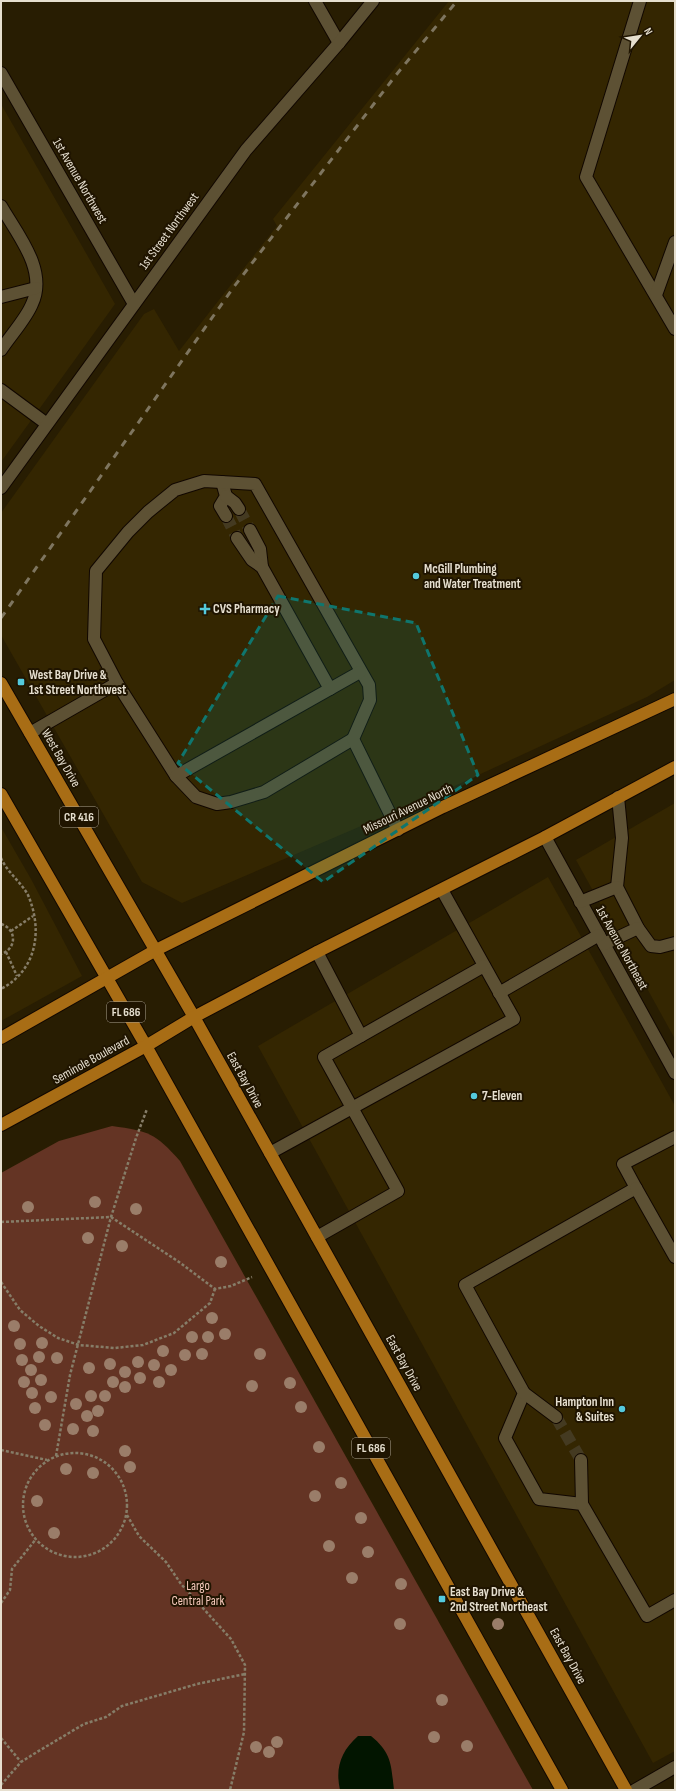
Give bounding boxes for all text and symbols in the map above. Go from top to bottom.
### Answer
north arrow [620,16,660,56]
text: N [641,25,655,37]
street label: 1st Avenue Northwest [49,136,111,226]
street label: 1st Street Northwest [136,189,202,273]
place label: McGill Plumbing and Water Treatment [424,561,522,592]
marker: McGill Plumbing and Water Treatment [411,571,421,581]
place label: CVS Pharmacy [213,601,280,617]
marker: CVS Pharmacy [200,604,210,614]
place label: West Bay Drive & 1st Street Northwest [29,667,127,698]
marker: West Bay Drive & 1st Street Northwest [16,677,26,687]
street label: West Bay Drive [38,726,84,790]
street label: Missouri Avenue North [361,780,455,838]
road number: CR 416 [60,807,98,827]
street label: 1st Avenue Northeast [592,903,652,993]
road number: FL 686 [107,1002,145,1022]
street label: Seminole Boulevard [50,1032,132,1088]
street label: East Bay Drive [223,1049,267,1111]
place label: 7-Eleven [482,1088,523,1104]
marker: 7-Eleven [469,1091,479,1101]
street label: East Bay Drive [382,1332,426,1394]
place label: Hampton Inn & Suites [555,1394,614,1425]
marker: Hampton Inn & Suites [617,1404,627,1414]
road number: FL 686 [352,1438,390,1458]
park label: Largo Central Park [171,1578,225,1609]
place label: East Bay Drive & 2nd Street Northeast [450,1584,548,1615]
marker: East Bay Drive & 2nd Street Northeast [437,1594,447,1604]
street label: East Bay Drive [546,1625,590,1687]

